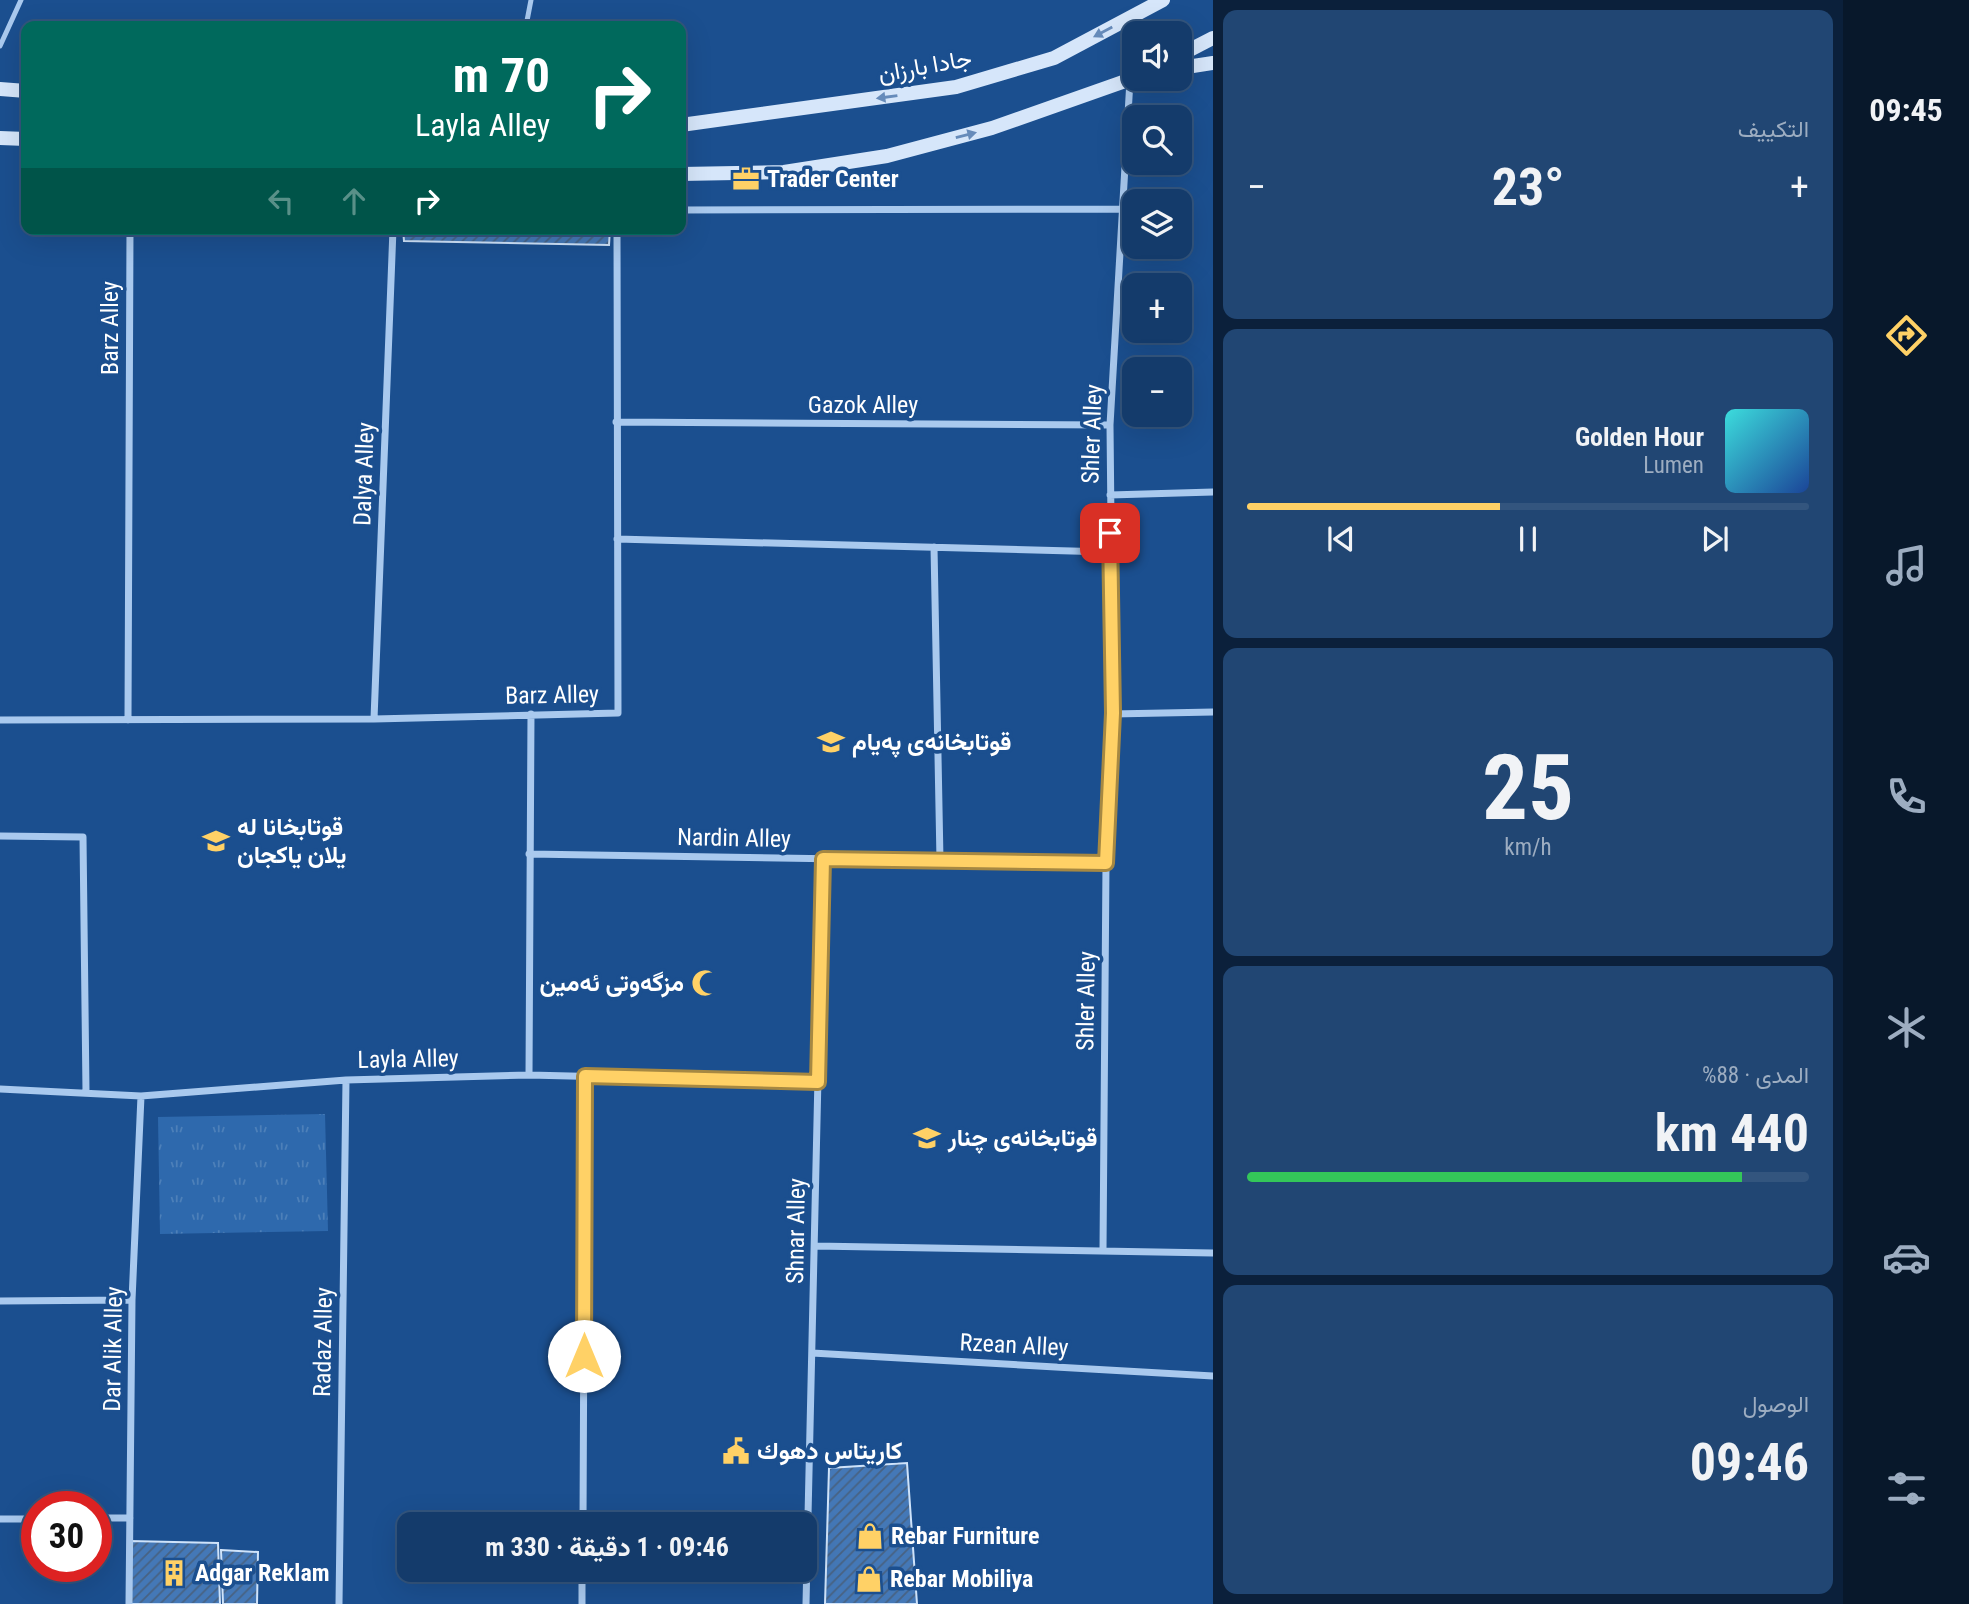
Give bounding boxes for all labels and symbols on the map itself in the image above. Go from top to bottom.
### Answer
one-way arrow [1093,26,1112,38]
street label: جادا بارزان [876,44,974,89]
one-way arrow [875,92,897,103]
one-way arrow [955,129,977,140]
office icon: Trader Center [731,164,761,194]
place label: Trader Center [767,165,899,193]
street label: Barz Alley [96,281,124,375]
street label: Shler Alley [1076,384,1108,484]
street label: Gazok Alley [808,391,918,419]
street label: Dalya Alley [348,422,380,526]
pin [1080,503,1140,563]
street label: Barz Alley [505,680,599,710]
school or university icon: قوتابخانەی پەیام [816,727,846,757]
place label: قوتابخانەی پەیام [852,728,1011,758]
place label: قوتابخانا له يلان ياكجان [237,813,347,869]
street label: Nardin Alley [677,823,791,853]
school or university icon: قوتابخانا له يلان ياكجان [201,826,231,856]
street label: Shler Alley [1071,951,1101,1051]
mosque icon: مزگەوتی ئەمین [690,968,720,998]
place label: مزگەوتی ئەمین [539,969,684,998]
street label: Layla Alley [357,1044,459,1074]
school or university icon: قوتابخانەی چنار [912,1123,942,1153]
place label: قوتابخانەی چنار [947,1124,1098,1154]
street label: Shnar Alley [781,1178,811,1284]
street label: Dar Alik Alley [98,1286,128,1412]
street label: Radaz Alley [308,1287,338,1397]
position arrow [547,1319,621,1393]
street label: Rzean Alley [959,1328,1069,1362]
public building icon: كاريتاس دهوك [721,1436,751,1466]
place label: كاريتاس دهوك [757,1437,903,1466]
speed limit sign: 30 [21,1491,112,1582]
shop icon: Rebar Furniture [855,1521,885,1551]
place label: Rebar Furniture [891,1522,1040,1550]
building icon: Adgar Reklam [159,1558,189,1588]
place label: Adgar Reklam [195,1559,329,1587]
shop icon: Rebar Mobiliya [854,1564,884,1594]
place label: Rebar Mobiliya [890,1565,1033,1593]

